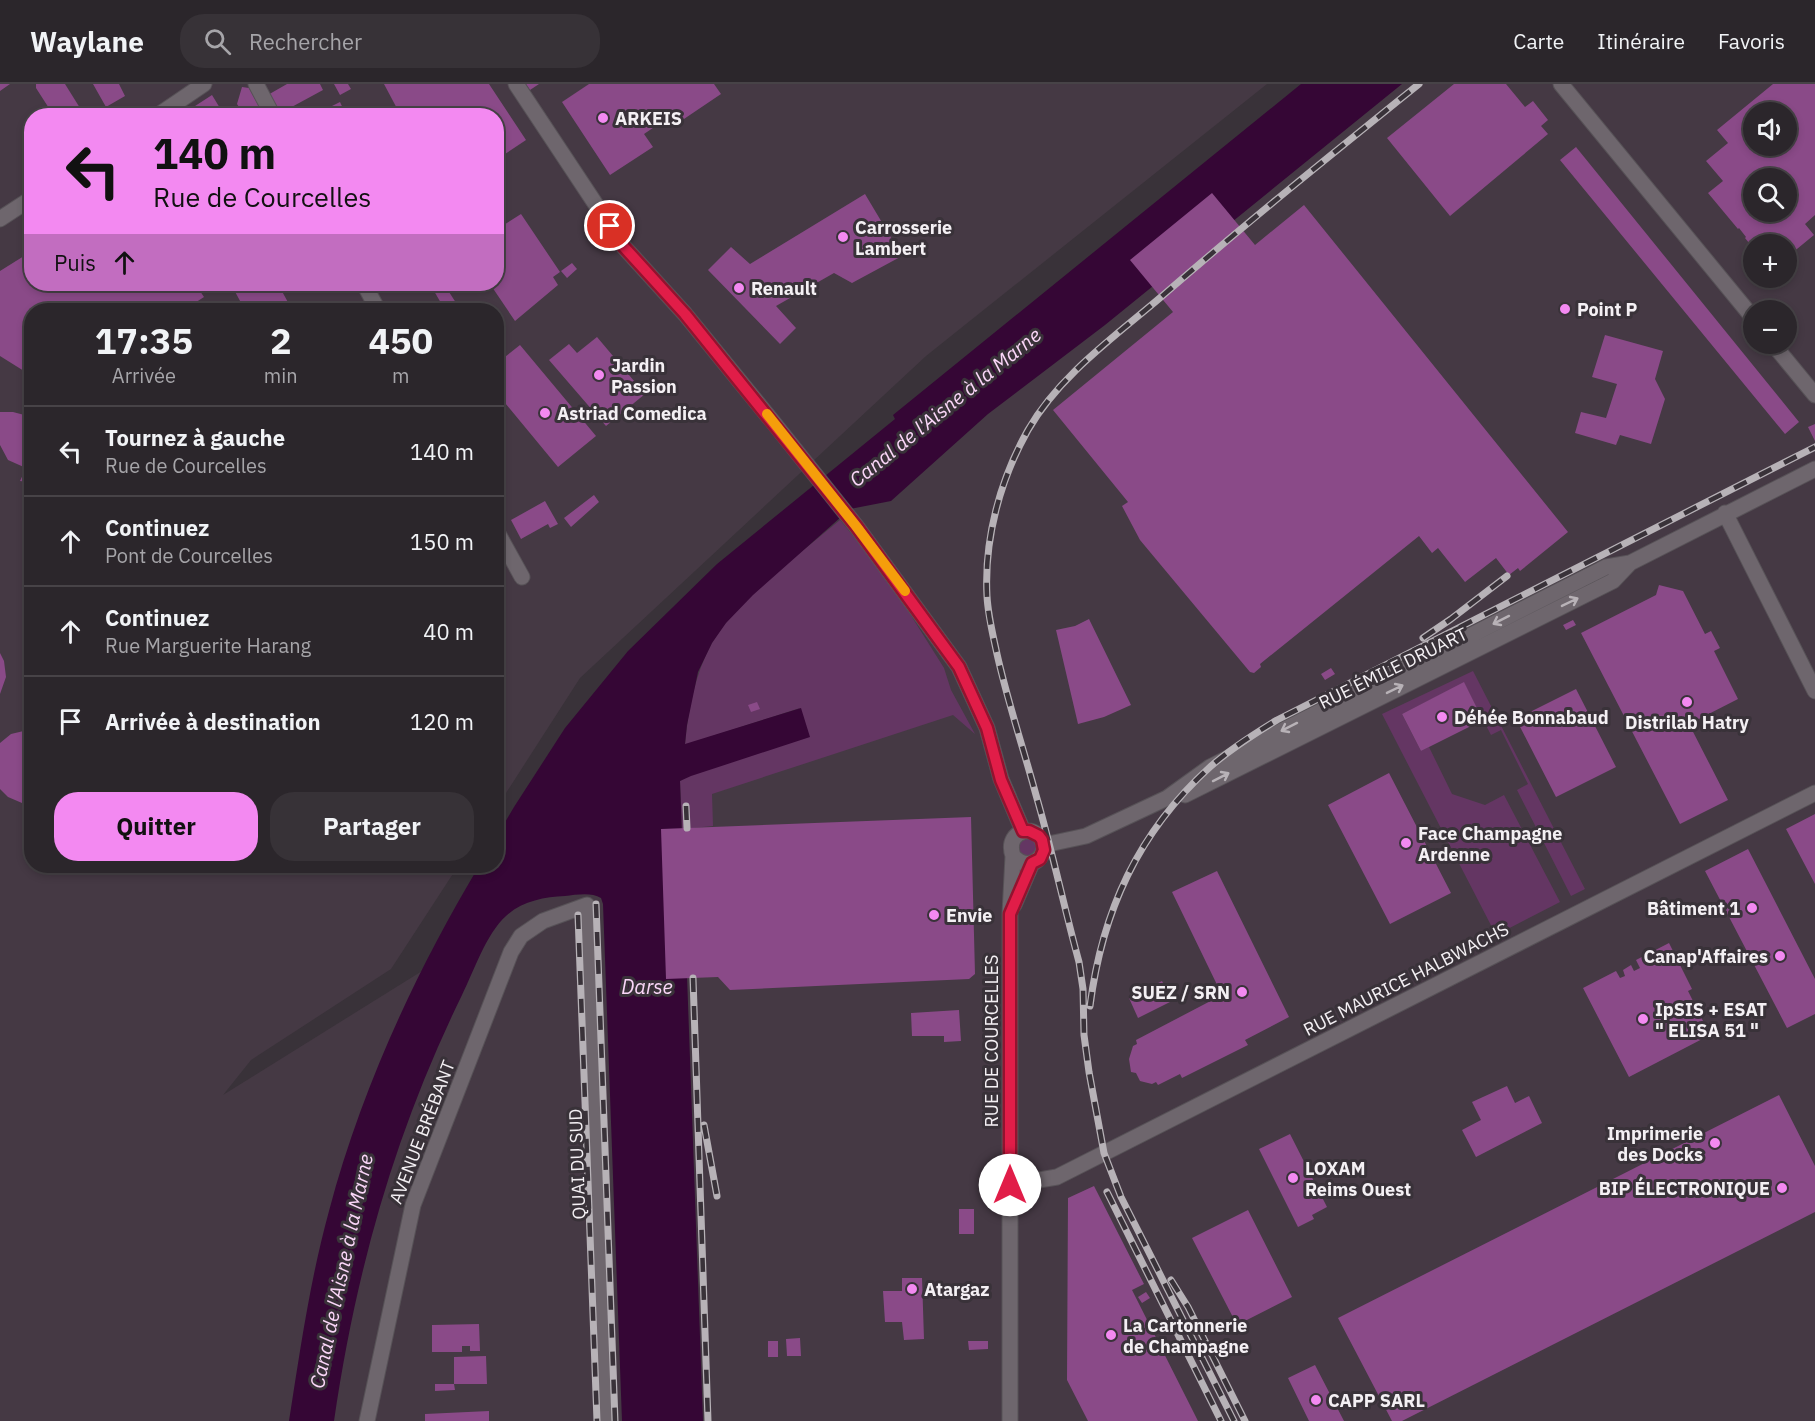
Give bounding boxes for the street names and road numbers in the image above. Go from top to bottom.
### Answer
street label: RUE ÉMILE DRUART [1315,622,1471,714]
street label: RUE MAURICE HALBWACHS [1299,917,1513,1041]
street label: RUE DE COURCELLES [980,955,1003,1127]
street label: AVENUE BRÉBANT [384,1057,460,1207]
street label: QUAI DU SUD [564,1108,590,1220]

